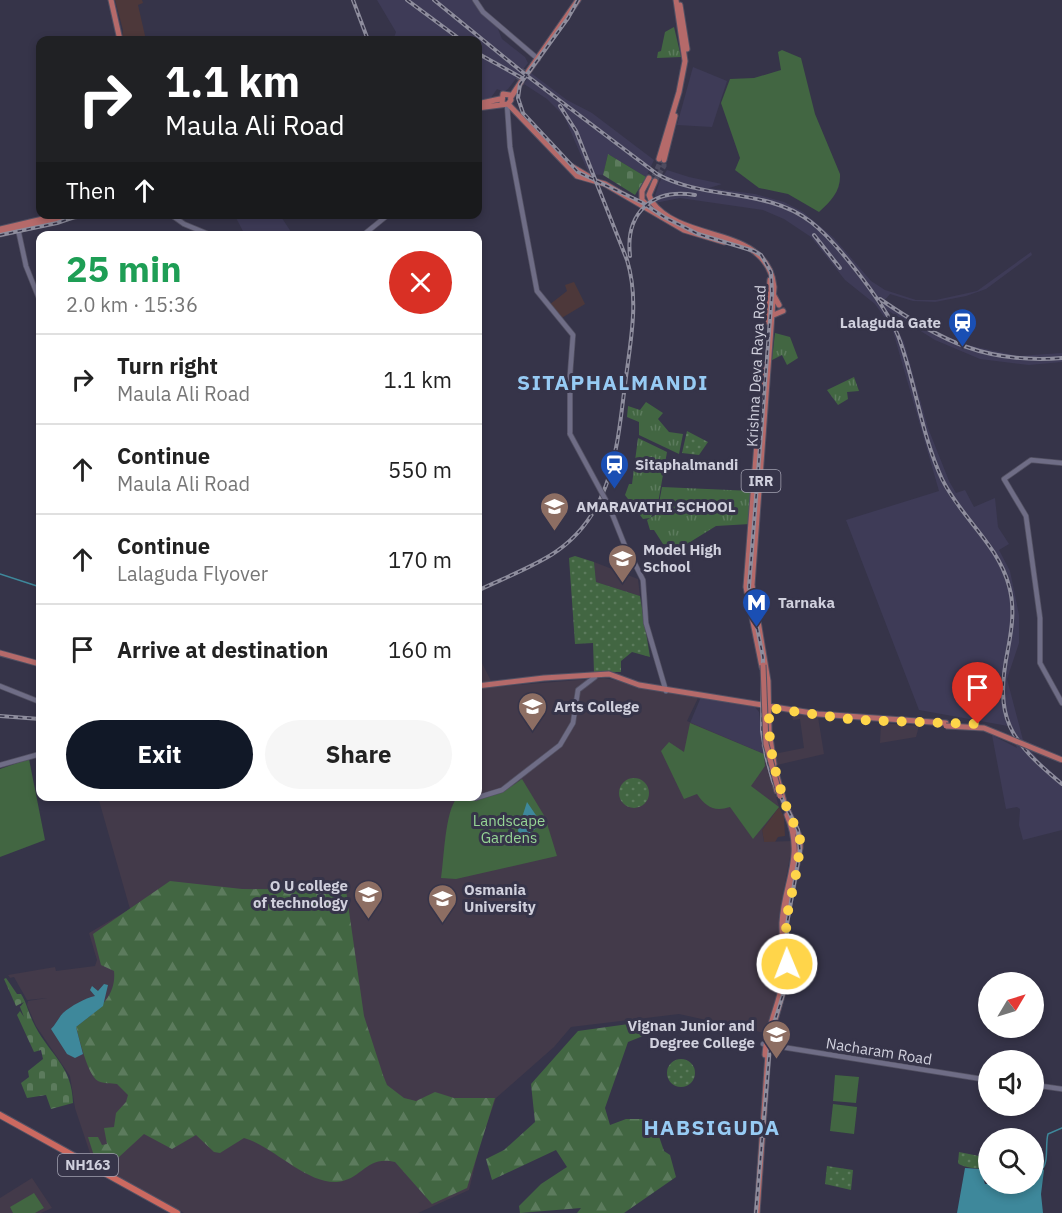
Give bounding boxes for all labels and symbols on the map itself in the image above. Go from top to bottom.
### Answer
street label: Krishna Deva Raya Road [742,285,770,447]
station icon: Lalaguda Gate [946,306,978,348]
place label: Lalaguda Gate [840,313,941,332]
district label: SITAPHALMANDI [517,368,709,396]
station icon: Sitaphalmandi [598,448,630,490]
place label: Sitaphalmandi [635,455,738,474]
road number: IRR [742,470,780,492]
school or university icon: AMARAVATHI SCHOOL [539,490,571,532]
place label: AMARAVATHI SCHOOL [576,497,736,516]
place label: Model High School [643,540,722,576]
school or university icon: Model High School [606,542,638,584]
metro station icon: Tarnaka [741,586,773,628]
place label: Tarnaka [778,593,835,612]
pin [952,662,1003,724]
school or university icon: Arts College [517,690,549,732]
place label: Arts College [554,697,640,716]
park label: Landscape Gardens [473,811,545,847]
place label: O U college of technology [253,876,348,912]
school or university icon: O U college of technology [353,878,385,920]
place label: Osmania University [464,880,536,916]
school or university icon: Osmania University [427,882,459,924]
position arrow [755,932,819,996]
north arrow [978,972,1044,1038]
place label: Vignan Junior and Degree College [628,1016,755,1052]
school or university icon: Vignan Junior and Degree College [760,1018,792,1060]
street label: Nacharam Road [825,1033,933,1069]
district label: HABSIGUDA [643,1113,781,1141]
road number: NH163 [58,1154,118,1176]

